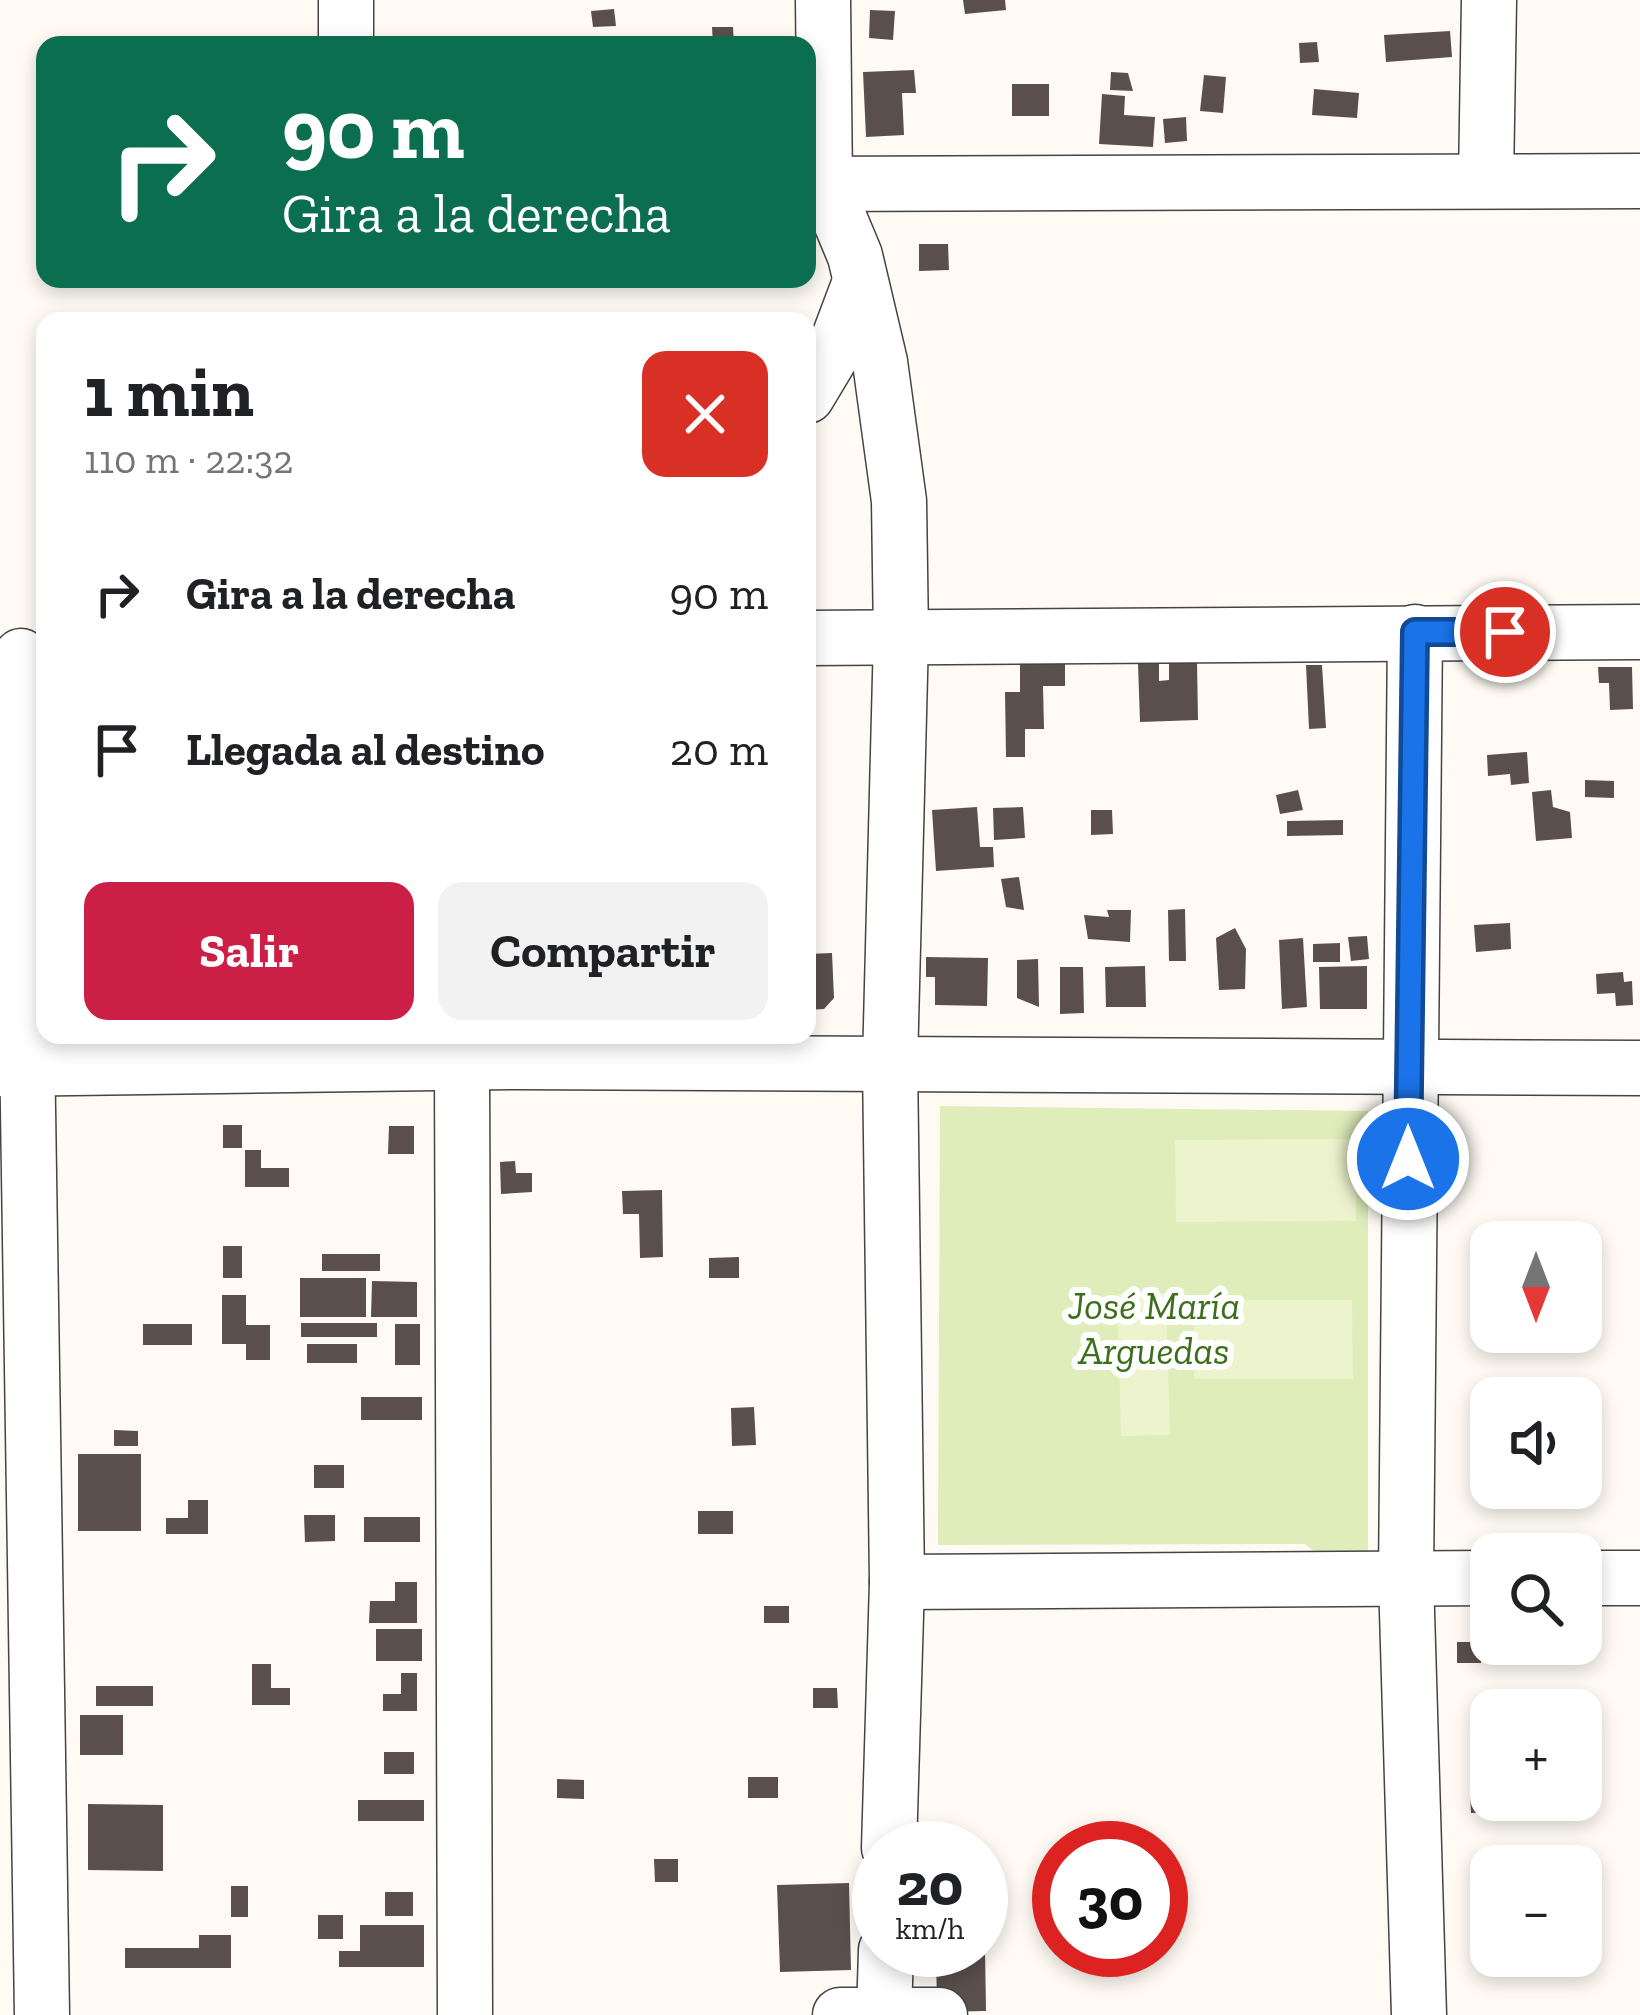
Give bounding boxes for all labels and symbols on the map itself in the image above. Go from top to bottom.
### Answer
pin [1454,581,1556,683]
position arrow [1345,1096,1471,1222]
north arrow [1470,1221,1602,1353]
park label: José María Arguedas [1067,1282,1240,1374]
speed limit sign: 30 [1032,1821,1188,1977]

